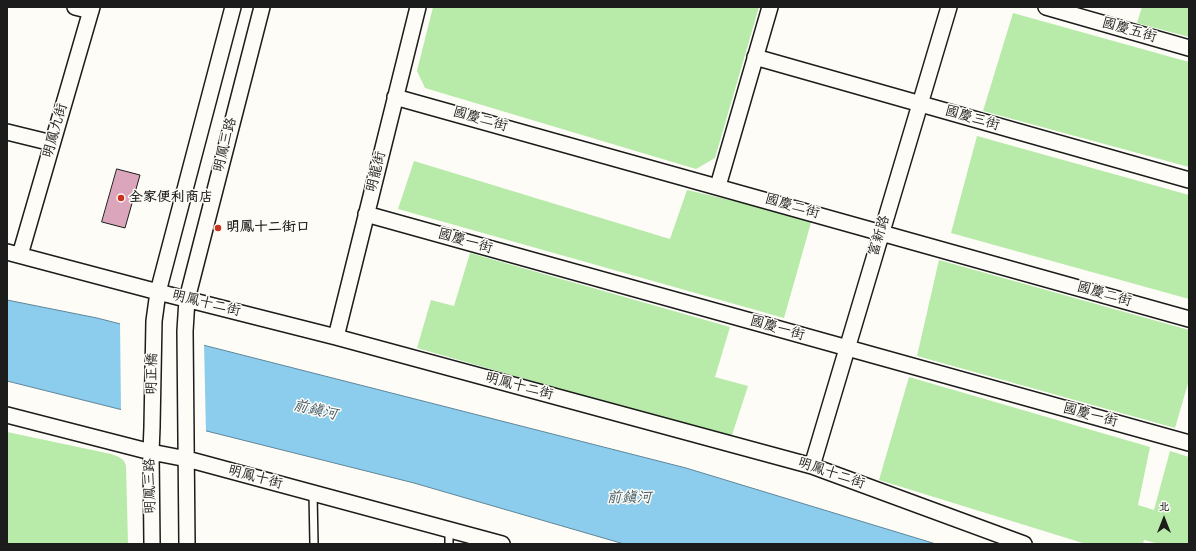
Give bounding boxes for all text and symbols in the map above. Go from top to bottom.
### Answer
street label: 國慶五街 [1100,15,1158,47]
street label: 明鳳九街 [40,102,72,160]
street label: 國慶三街 [943,103,1001,135]
street label: 國慶二街 [451,104,509,136]
street label: 明鳳三路 [211,116,241,174]
street label: 明龍街 [364,150,390,194]
place label: 全家便利商店 [129,190,213,206]
street label: 國慶二街 [763,191,821,223]
marker: 全家便利商店 [116,193,126,203]
street label: 富新路 [866,213,894,259]
place label: 明鳳十二街口 [226,220,310,236]
marker: 明鳳十二街口 [213,223,223,233]
street label: 國慶一街 [436,226,494,258]
street label: 國慶二街 [1075,279,1133,311]
street label: 明鳳十二街 [170,287,242,321]
street label: 國慶一街 [748,313,806,345]
street label: 明正橋 [144,353,162,395]
street label: 明鳳十二街 [483,370,555,404]
water label: 前鎮河 [291,397,339,425]
street label: 國慶一街 [1061,401,1119,431]
street label: 明鳳十二街 [795,455,867,493]
street label: 明鳳三路 [142,458,160,514]
street label: 明鳳十街 [226,463,284,493]
water label: 前鎮河 [607,490,651,508]
north arrow [1144,499,1184,539]
text: 北 [1159,500,1170,514]

